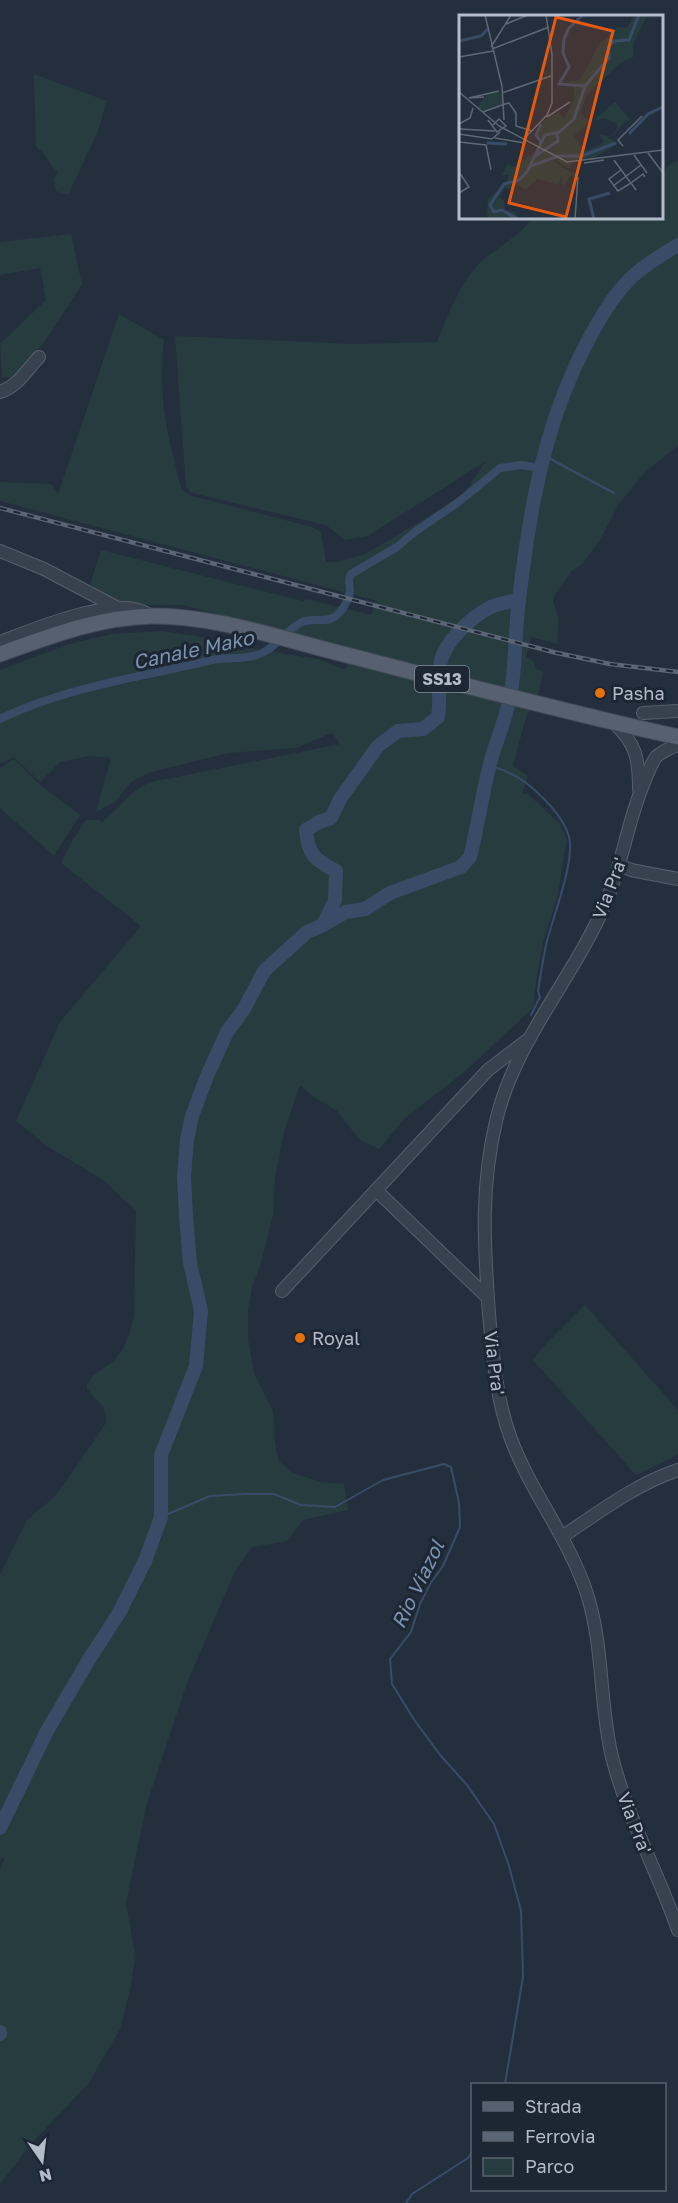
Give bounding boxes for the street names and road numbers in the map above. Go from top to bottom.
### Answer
road number: SS13 [415,666,469,692]
street label: Via Pra' [587,854,631,922]
street label: Via Pra' [480,1330,510,1396]
street label: Via Pra' [613,1789,657,1857]

